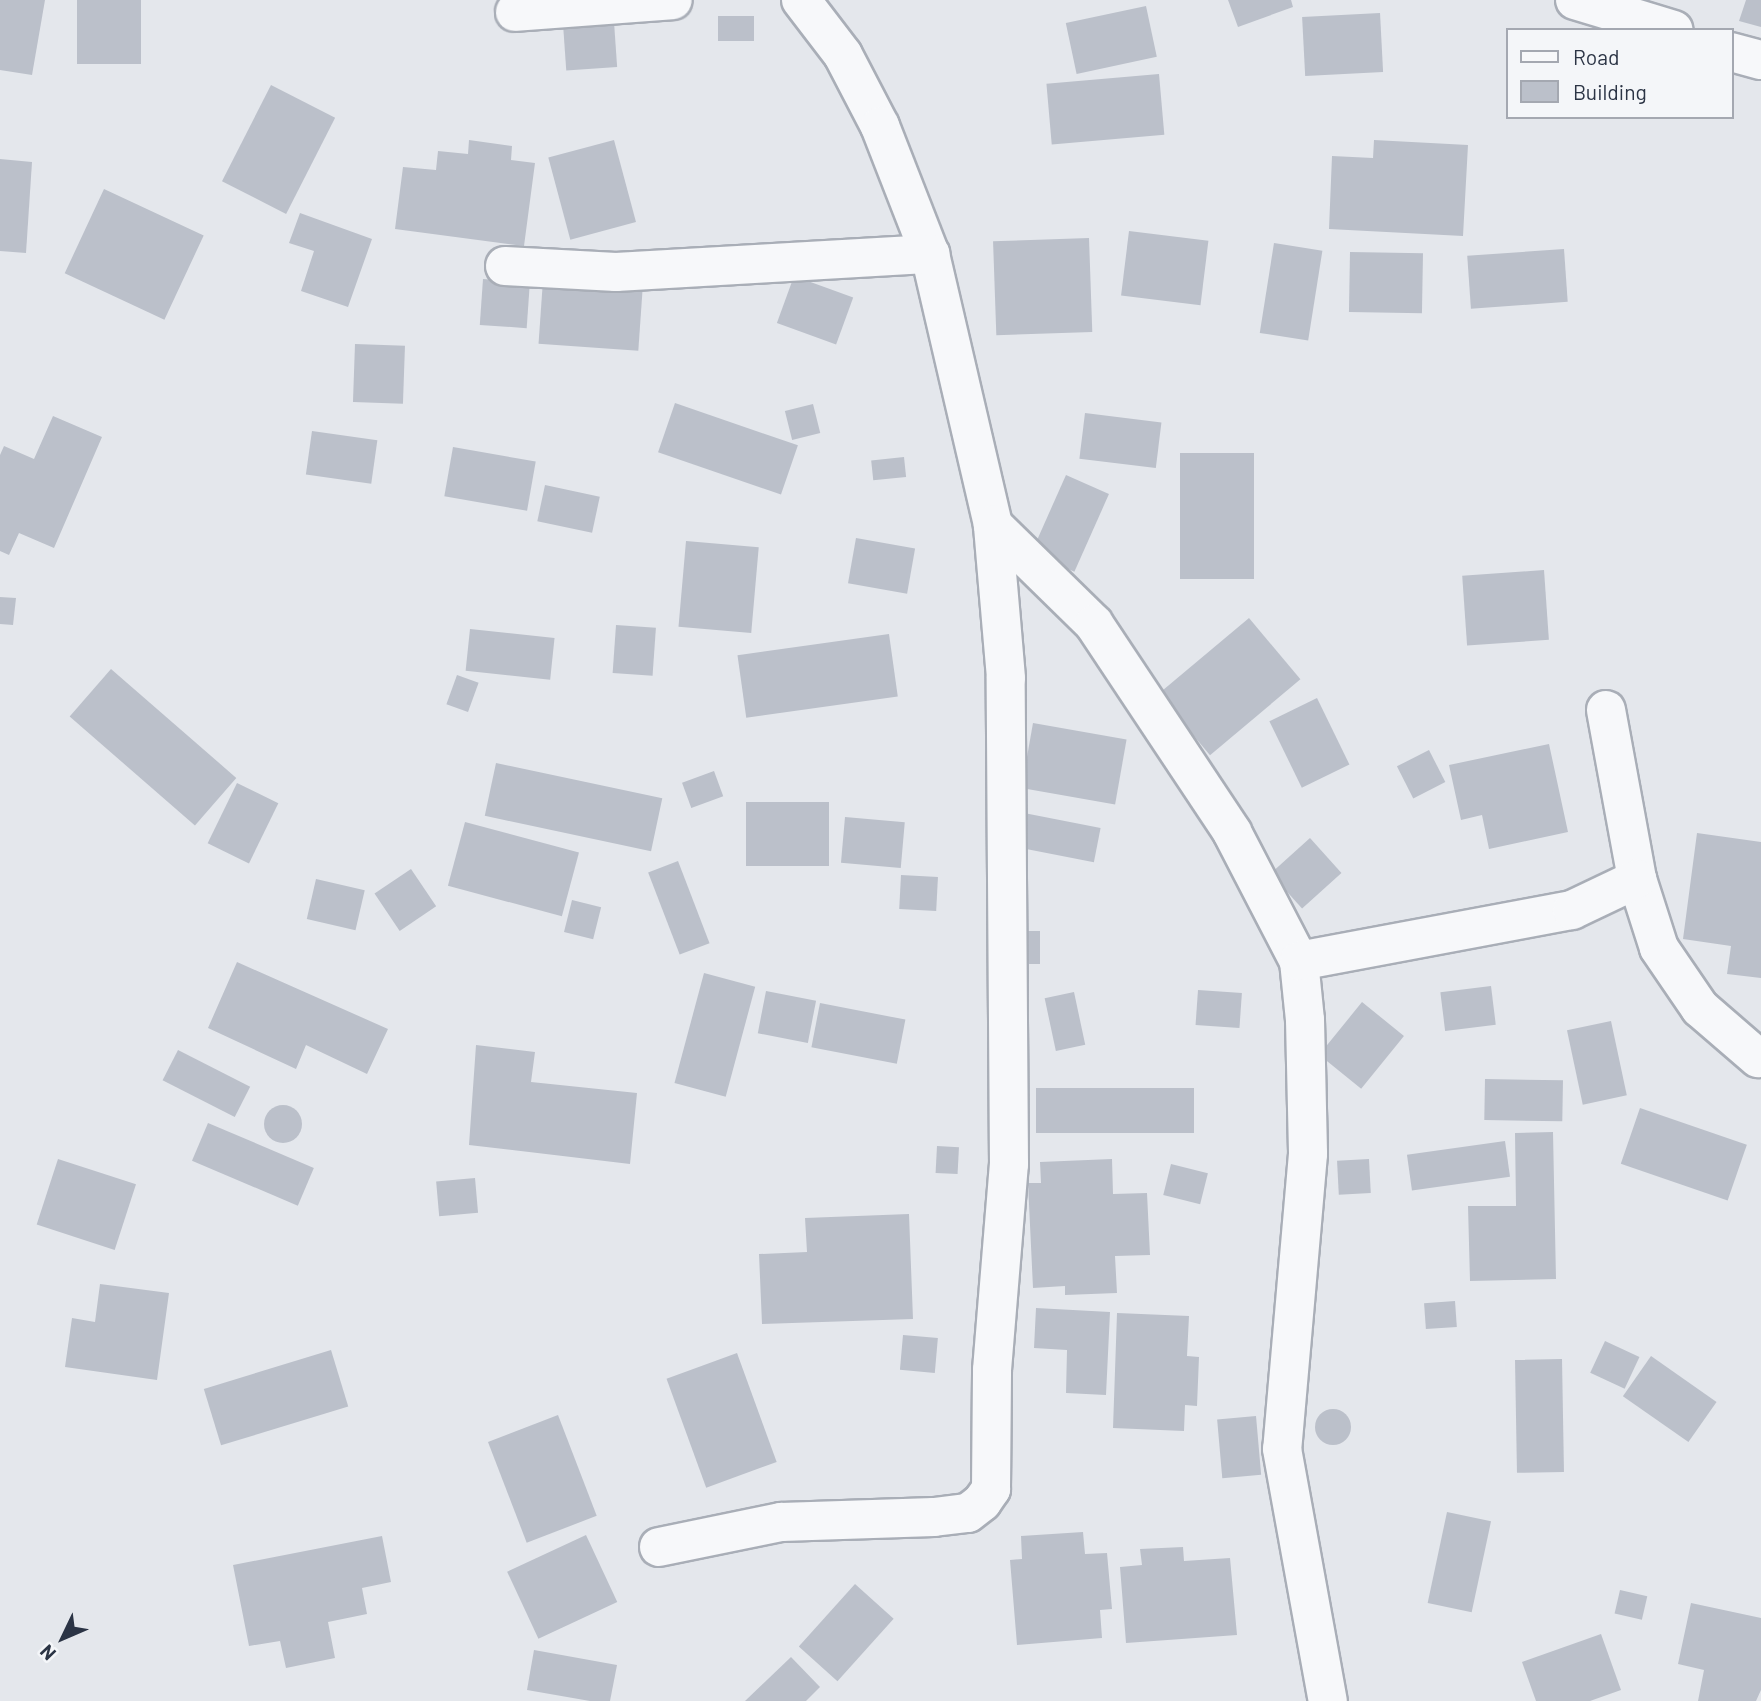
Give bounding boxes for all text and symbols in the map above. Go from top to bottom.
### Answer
legend [1506,28,1733,119]
text: Road [1573,44,1619,69]
text: Building [1573,79,1647,104]
north arrow [28,1603,98,1673]
text: N [35,1640,60,1665]

